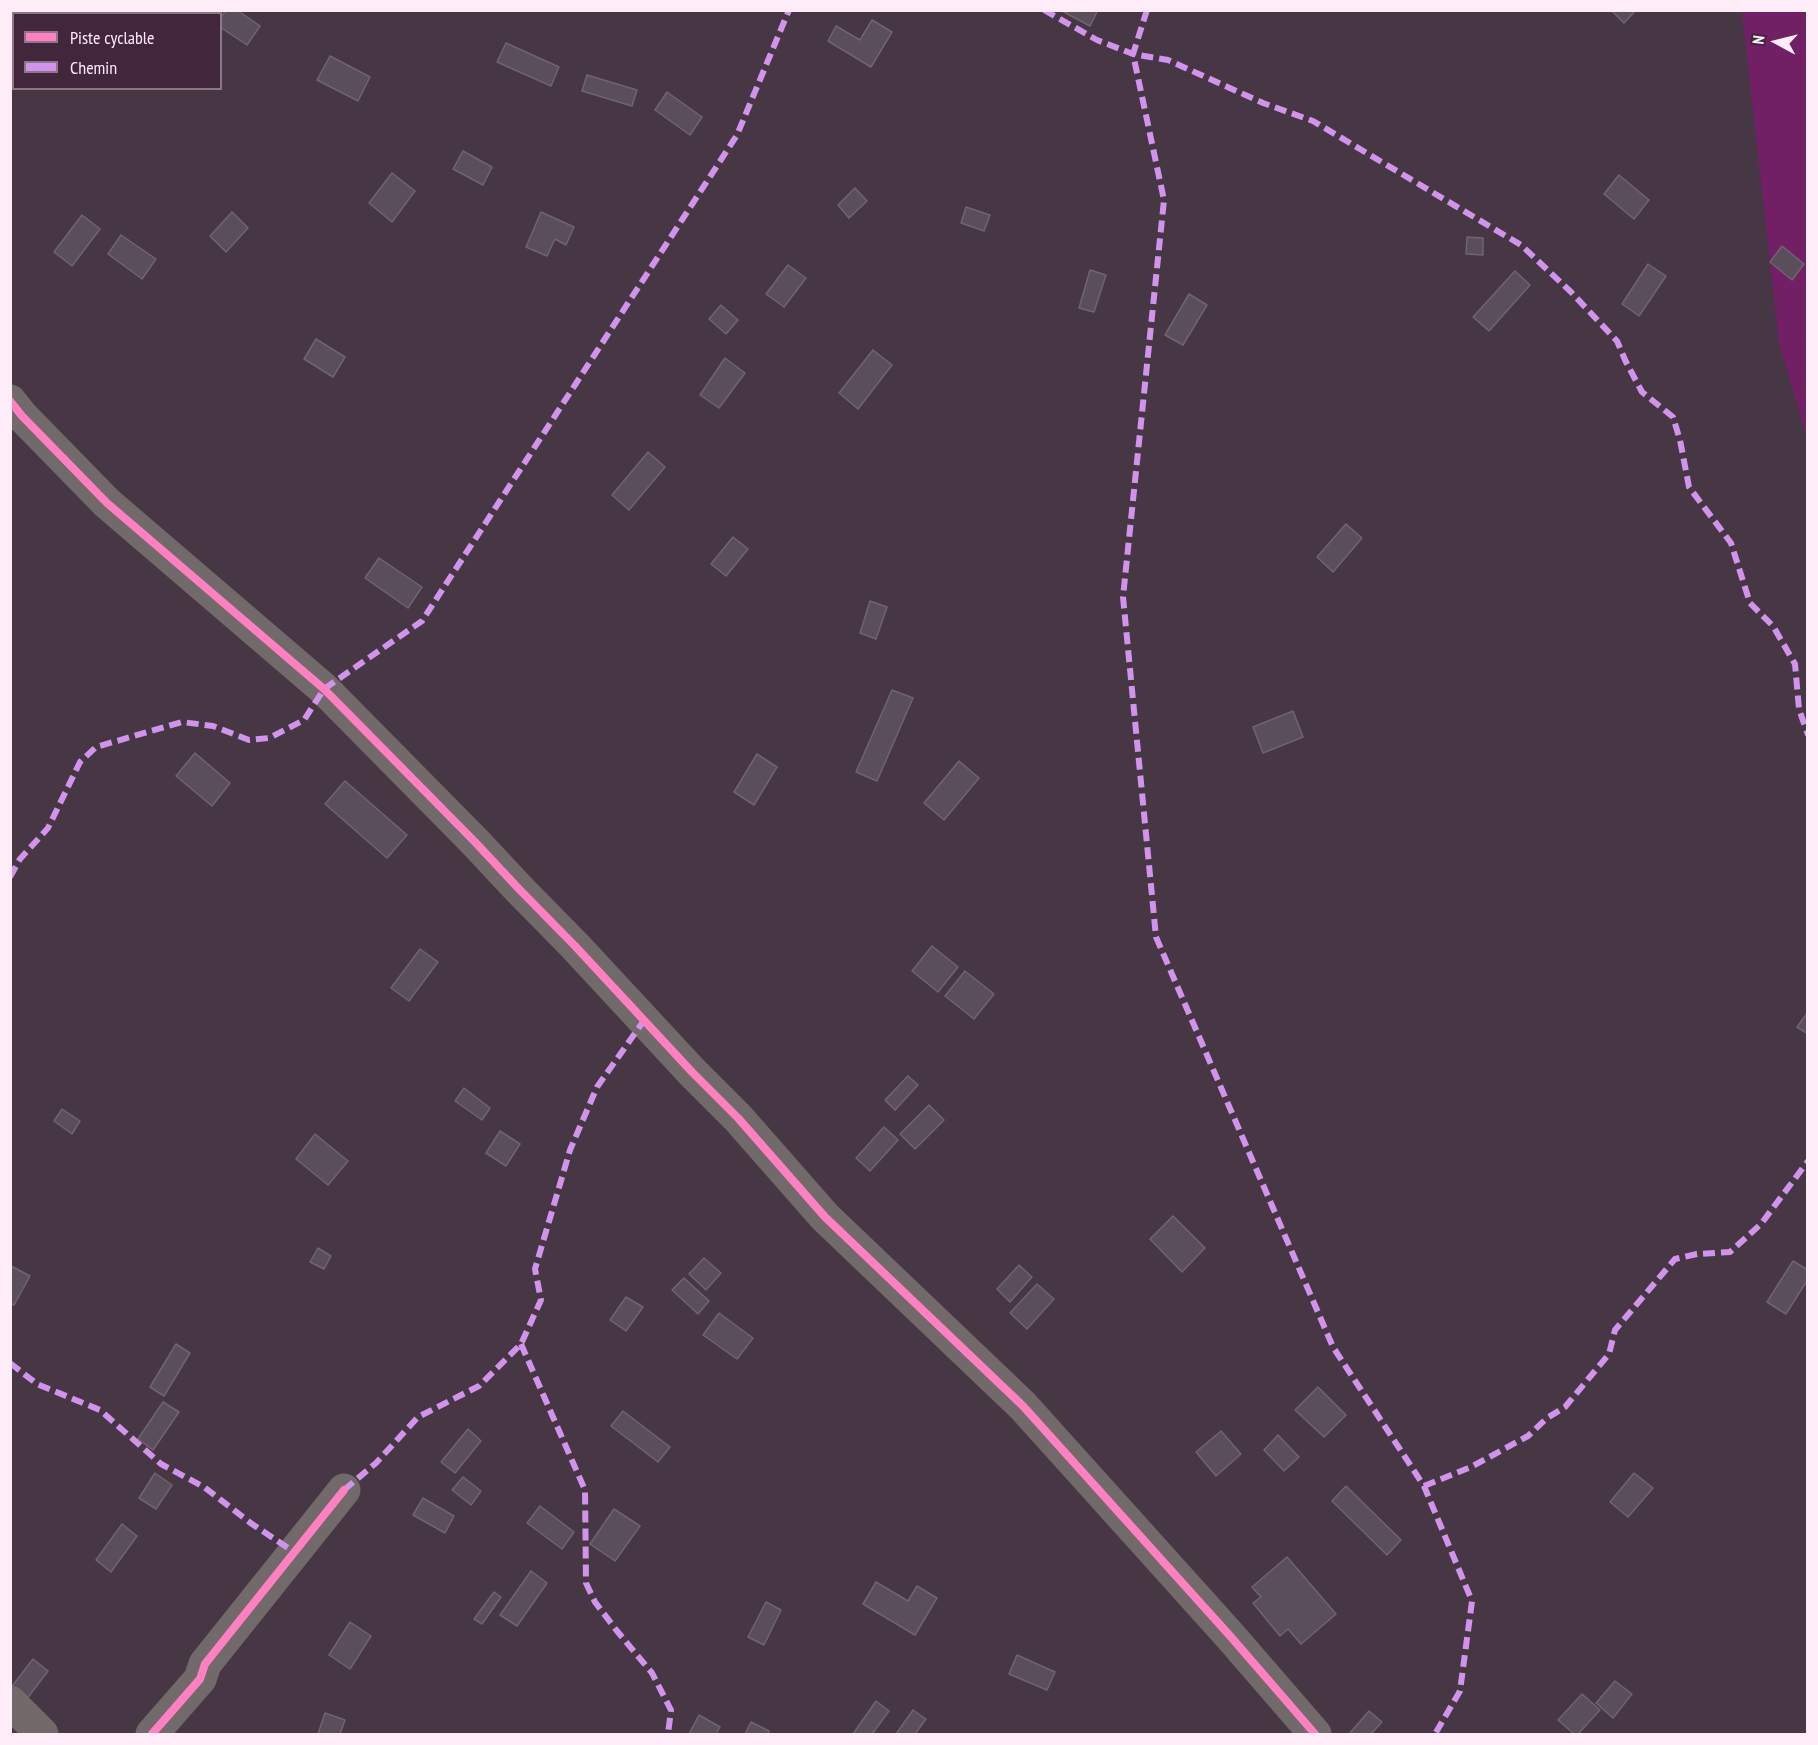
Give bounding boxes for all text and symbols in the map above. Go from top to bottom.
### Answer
legend [12,12,222,90]
north arrow [1746,12,1806,72]
text: Piste cyclable [70,26,154,49]
text: N [1748,34,1769,45]
text: Chemin [70,56,117,79]

